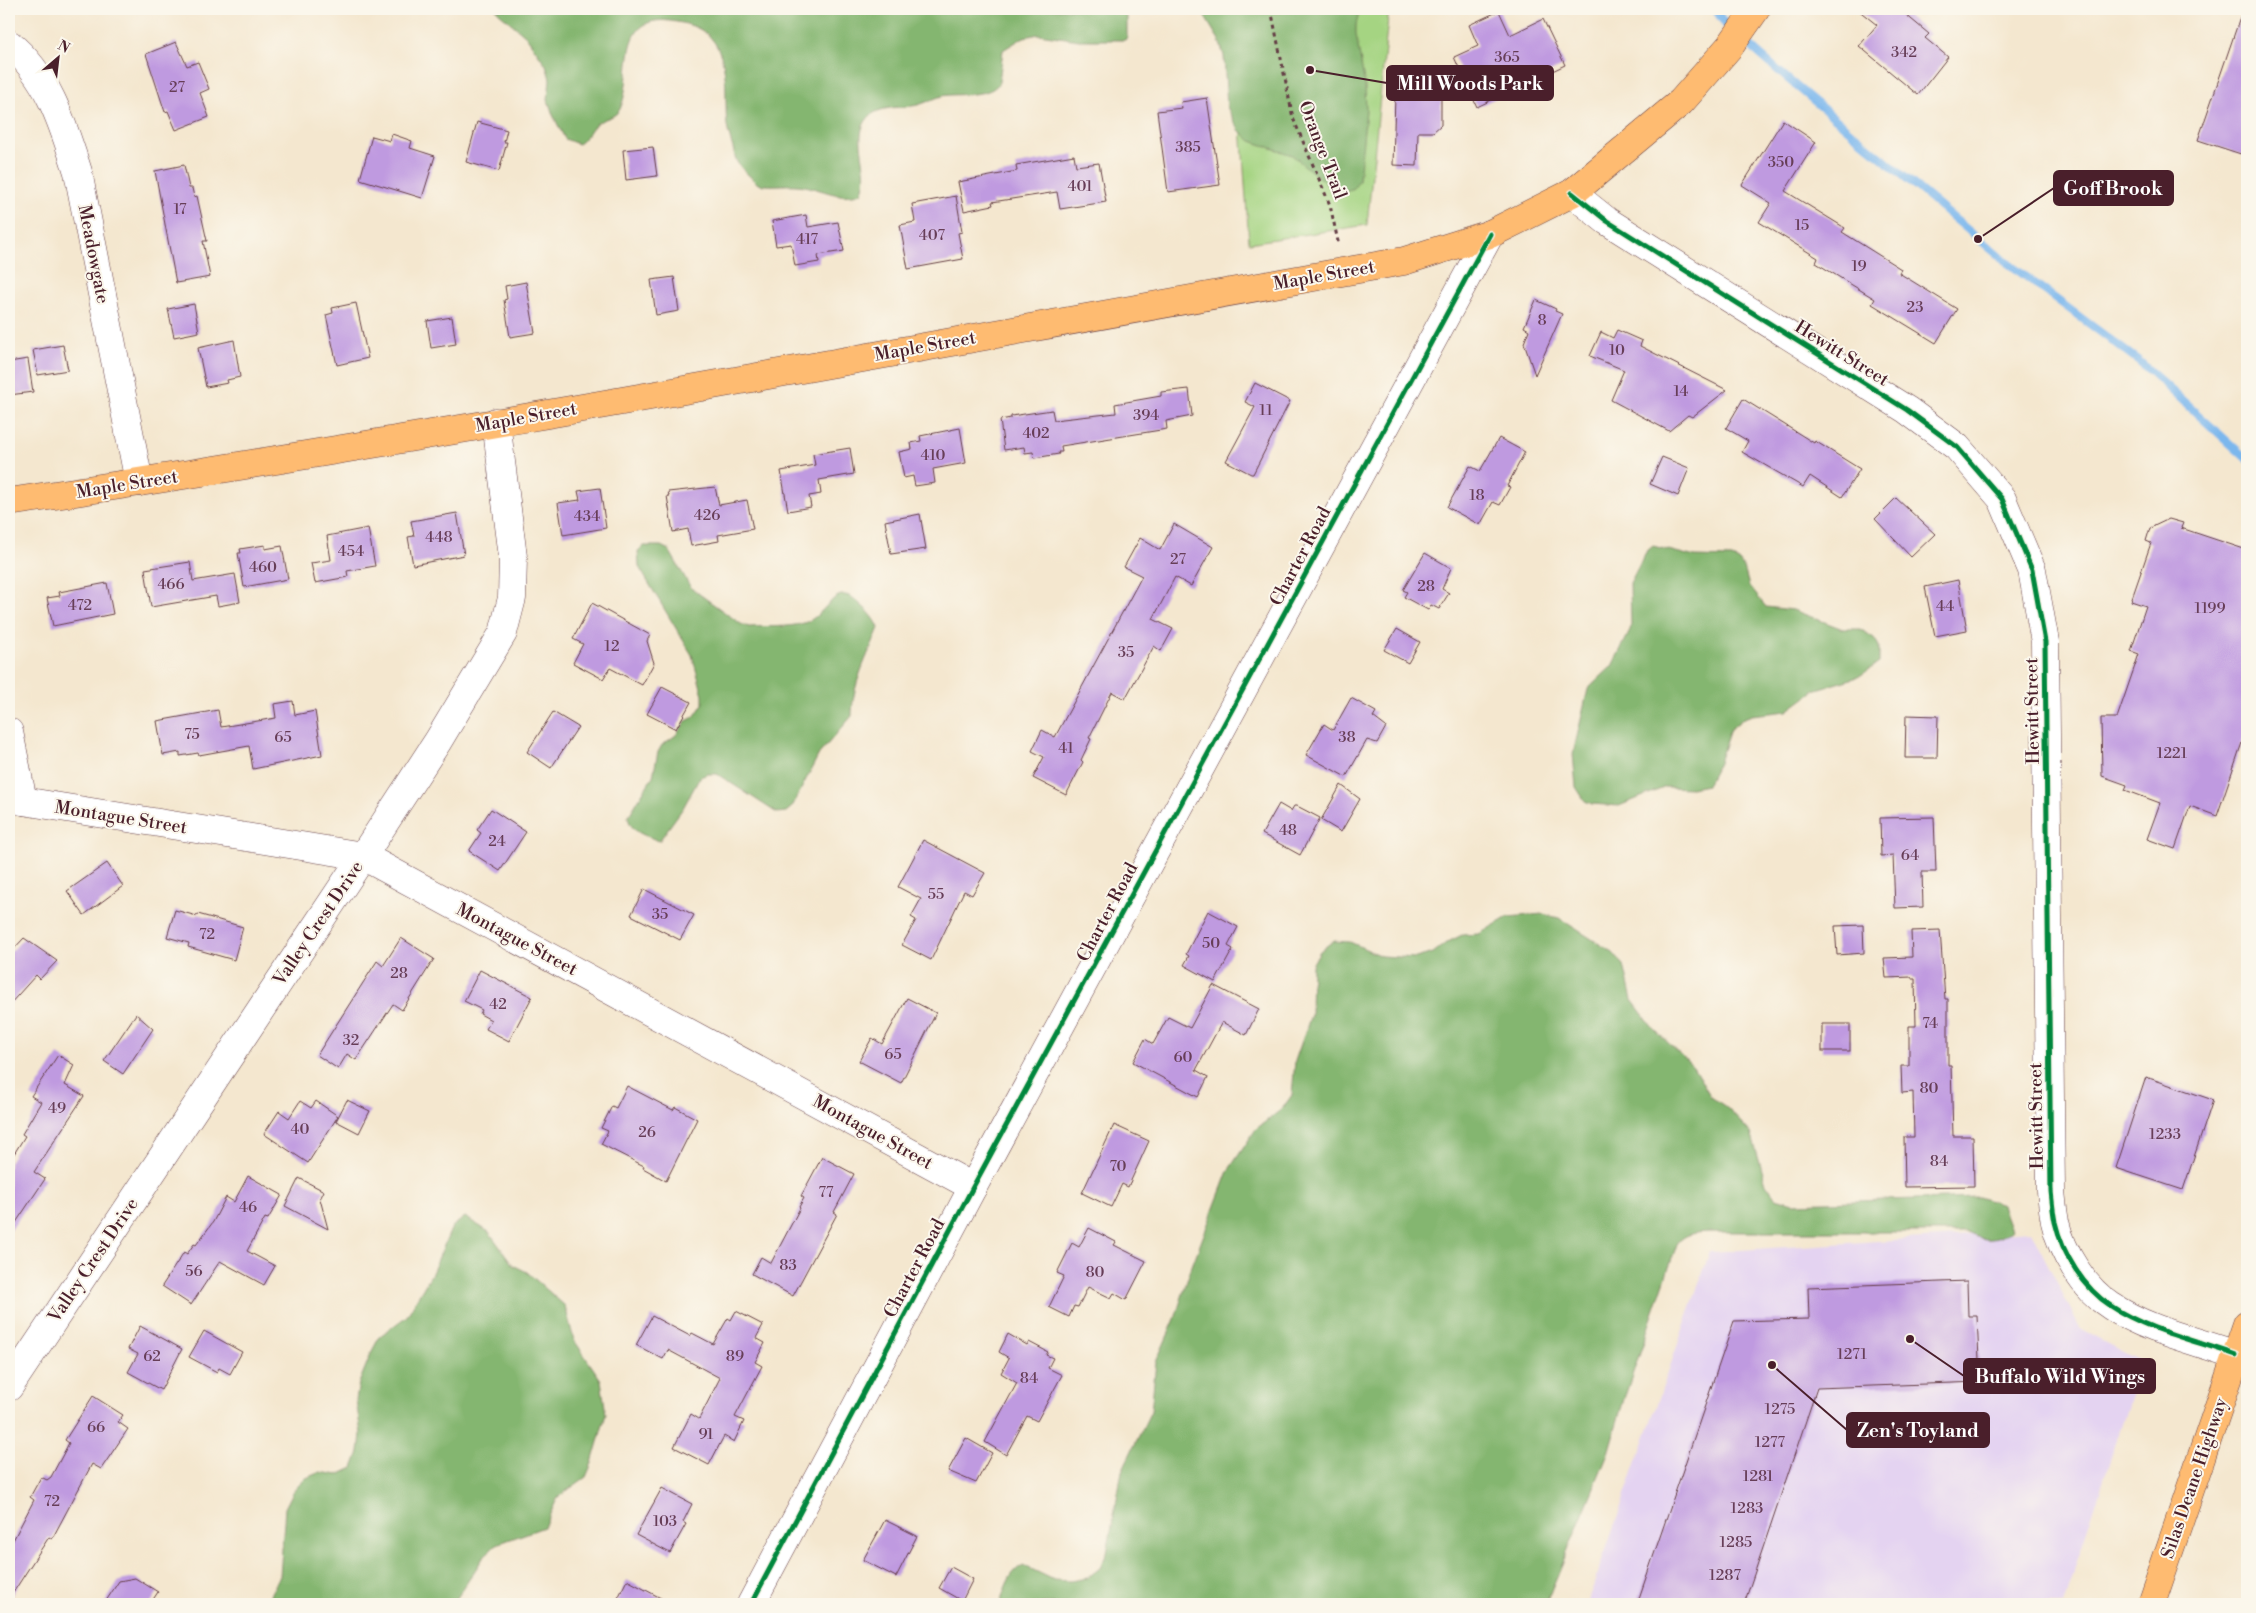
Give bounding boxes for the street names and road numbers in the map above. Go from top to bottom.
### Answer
street label: Orange Trail [1293,98,1352,203]
street label: Meadowgate [73,203,114,306]
street label: Maple Street [1272,255,1377,296]
street label: Hewitt Street [1790,315,1894,392]
street label: Maple Street [873,326,978,367]
street label: Maple Street [474,397,579,438]
street label: Maple Street [75,465,180,504]
street label: Charter Road [1265,502,1337,610]
street label: Hewitt Street [2020,657,2045,765]
street label: Montague Street [53,796,189,839]
street label: Valley Crest Drive [268,856,369,991]
street label: Charter Road [1072,858,1144,966]
street label: Montague Street [452,898,582,981]
street label: Hewitt Street [2024,1062,2049,1170]
street label: Montague Street [809,1090,937,1175]
street label: Valley Crest Drive [43,1193,144,1328]
street label: Charter Road [879,1214,951,1322]
street label: Silas Deane Highway [2156,1395,2233,1562]

